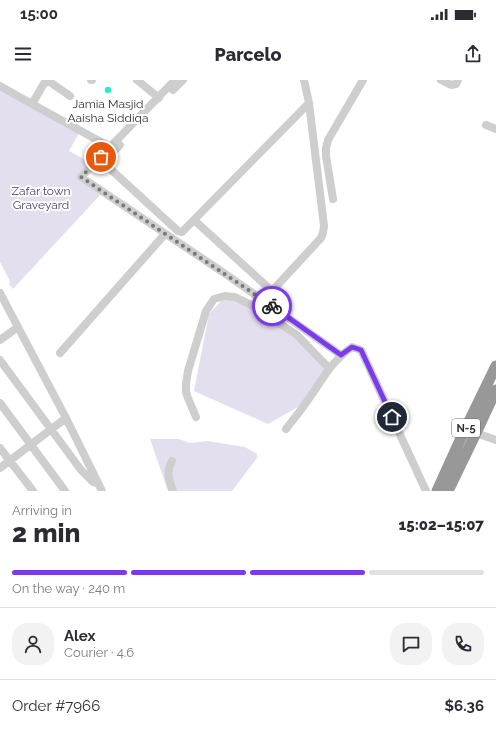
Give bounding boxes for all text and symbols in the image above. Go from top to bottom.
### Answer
text: 15:00 [20,5,58,23]
icon: menu [12,43,34,65]
icon: share [462,43,484,65]
text: Parcelo [215,44,281,65]
marker: Jamia Masjid Aaisha Siddiqa [103,85,113,95]
place label: Jamia Masjid Aaisha Siddiqa [68,97,148,125]
pin [84,140,118,174]
icon: bag [90,146,112,168]
park label: Zafar town Graveyard [11,184,71,212]
courier [252,286,292,326]
icon: bike [261,295,283,317]
pin [375,400,409,434]
icon: home [381,406,403,428]
road number: N-5 [452,419,480,437]
text: Arriving in [12,503,72,518]
text: 15:02–15:07 [399,516,484,534]
text: 2 min [12,518,80,548]
text: On the way · 240 m [12,581,125,596]
button: person [12,623,54,665]
button: chat [390,623,432,665]
button: phone [442,623,484,665]
text: Alex [64,627,95,645]
text: Courier · 4.6 [64,645,134,660]
text: Order #7966 [12,697,100,715]
text: $6.36 [445,697,484,715]

